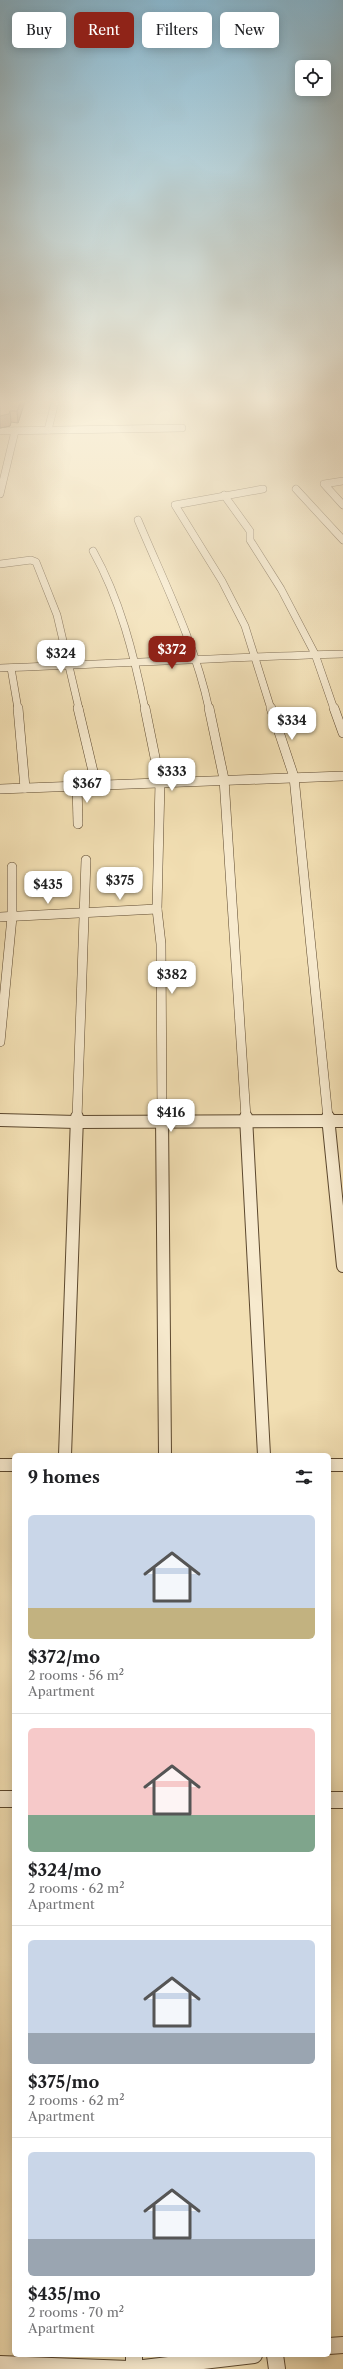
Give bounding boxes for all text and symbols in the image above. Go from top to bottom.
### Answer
chip: Buy [12,12,66,48]
chip: Rent [74,12,134,48]
chip: Filters [142,12,212,48]
chip: New [220,12,279,48]
map controls [295,60,331,96]
button: locate [295,60,331,96]
pin: $372 [148,636,196,670]
pin: $324 [37,640,85,674]
text: $372 [157,641,187,657]
text: $324 [46,645,76,661]
pin: $334 [268,707,316,741]
text: $334 [277,712,307,728]
pin: $333 [148,758,196,792]
text: $333 [157,763,187,779]
pin: $367 [63,770,111,804]
text: $367 [72,775,102,791]
pin: $375 [96,867,144,901]
pin: $435 [24,871,72,905]
text: $375 [106,872,134,888]
text: $435 [33,876,63,892]
pin: $382 [148,961,196,995]
text: $382 [157,966,187,982]
pin: $416 [147,1099,195,1133]
text: $416 [157,1104,185,1120]
icon: filters [293,1466,315,1488]
text: 9 homes [28,1467,100,1487]
icon: home [136,1541,208,1613]
text: $372/mo [28,1647,100,1667]
text: 2 rooms · 56 m² [28,1667,124,1683]
text: Apartment [28,1683,95,1699]
icon: home [136,1754,208,1826]
text: $324/mo [28,1860,101,1880]
text: 2 rooms · 62 m² [28,1880,125,1896]
text: Apartment [28,1896,95,1912]
icon: home [136,1966,208,2038]
text: $375/mo [28,2072,99,2092]
text: 2 rooms · 62 m² [28,2092,125,2108]
text: Apartment [28,2108,95,2124]
icon: home [136,2178,208,2250]
text: $435/mo [28,2284,101,2304]
text: 2 rooms · 70 m² [28,2304,124,2320]
text: Apartment [28,2320,95,2336]

